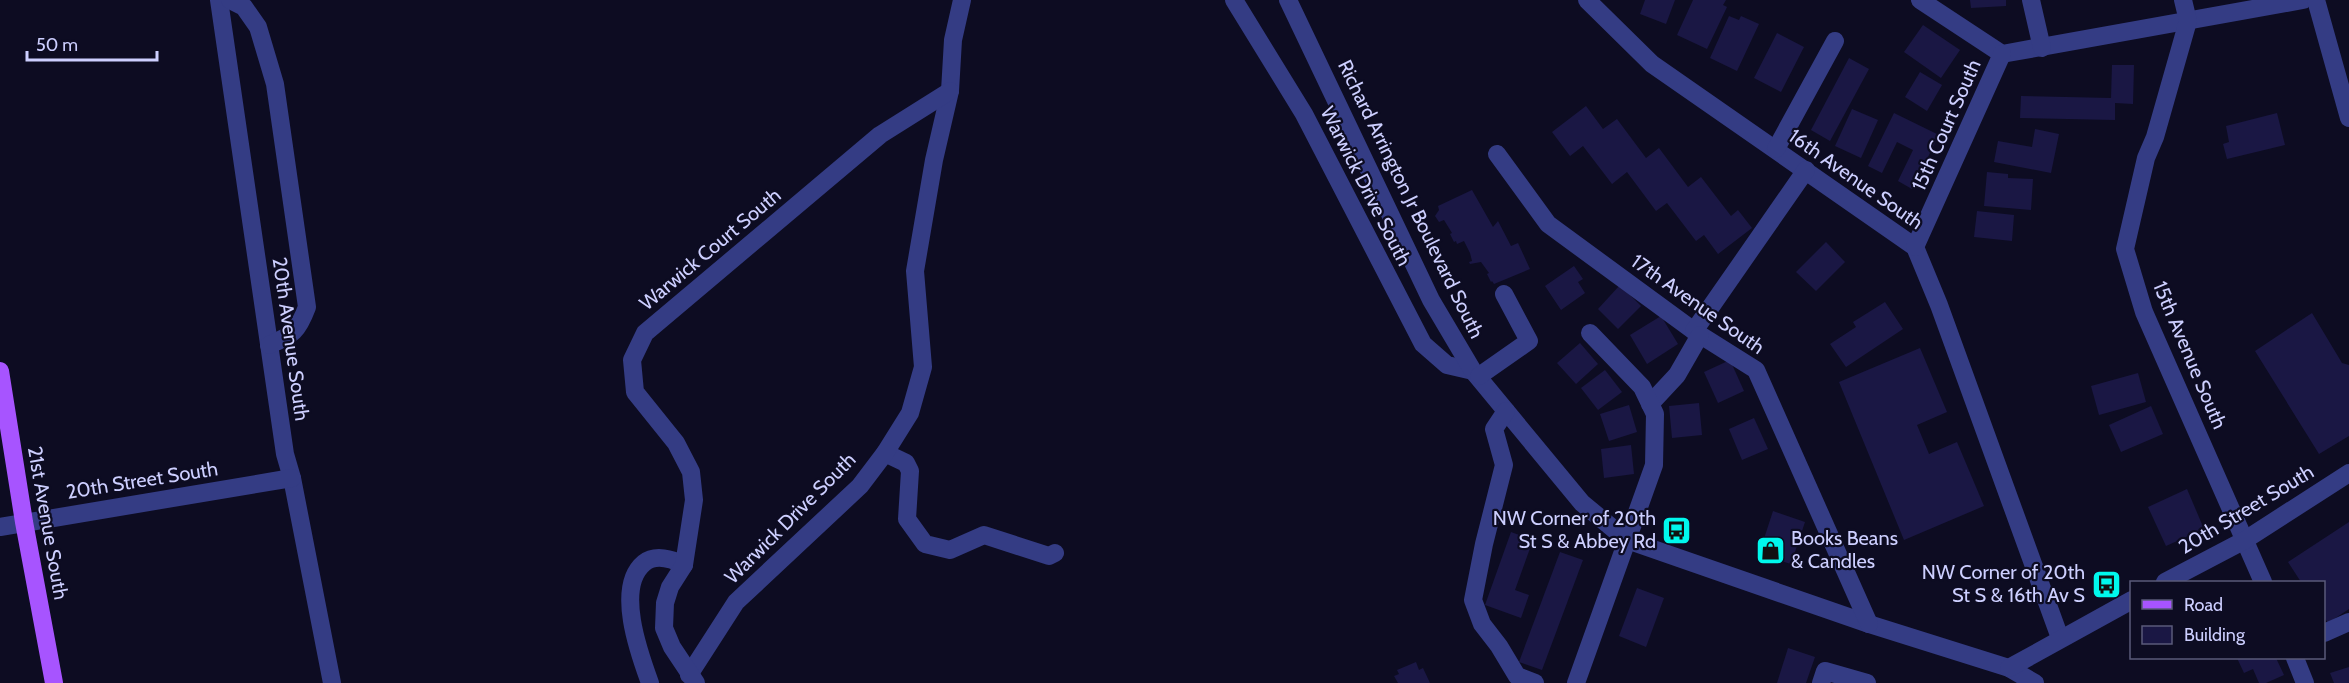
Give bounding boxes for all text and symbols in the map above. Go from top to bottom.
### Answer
scale bar [27,24,158,62]
text: 50 m [36,34,78,56]
street label: Richard Arrington Jr Boulevard South [1333,56,1489,342]
street label: 15th Court South [1906,56,1986,194]
street label: Warwick Drive South [1315,102,1417,270]
street label: 16th Avenue South [1784,124,1928,234]
street label: Warwick Court South [634,183,786,315]
street label: 17th Avenue South [1627,249,1769,359]
street label: 20th Avenue South [268,256,314,422]
street label: 15th Avenue South [2148,278,2232,432]
street label: 21st Avenue South [23,445,73,601]
street label: Warwick Drive South [719,447,861,589]
street label: 20th Street South [64,456,220,504]
street label: 20th Street South [2174,459,2318,559]
place label: NW Corner of 20th St S & Abbey Rd [1493,506,1656,553]
bus stop icon: NW Corner of 20th St S & Abbey Rd [1661,514,1693,546]
place label: Books Beans & Candles [1791,526,1898,573]
shop icon: Books Beans & Candles [1754,534,1786,566]
place label: NW Corner of 20th St S & 16th Av S [1922,560,2085,607]
bus stop icon: NW Corner of 20th St S & 16th Av S [2090,568,2122,600]
legend [2130,581,2325,659]
text: Road [2184,594,2223,616]
text: Building [2184,624,2246,646]

